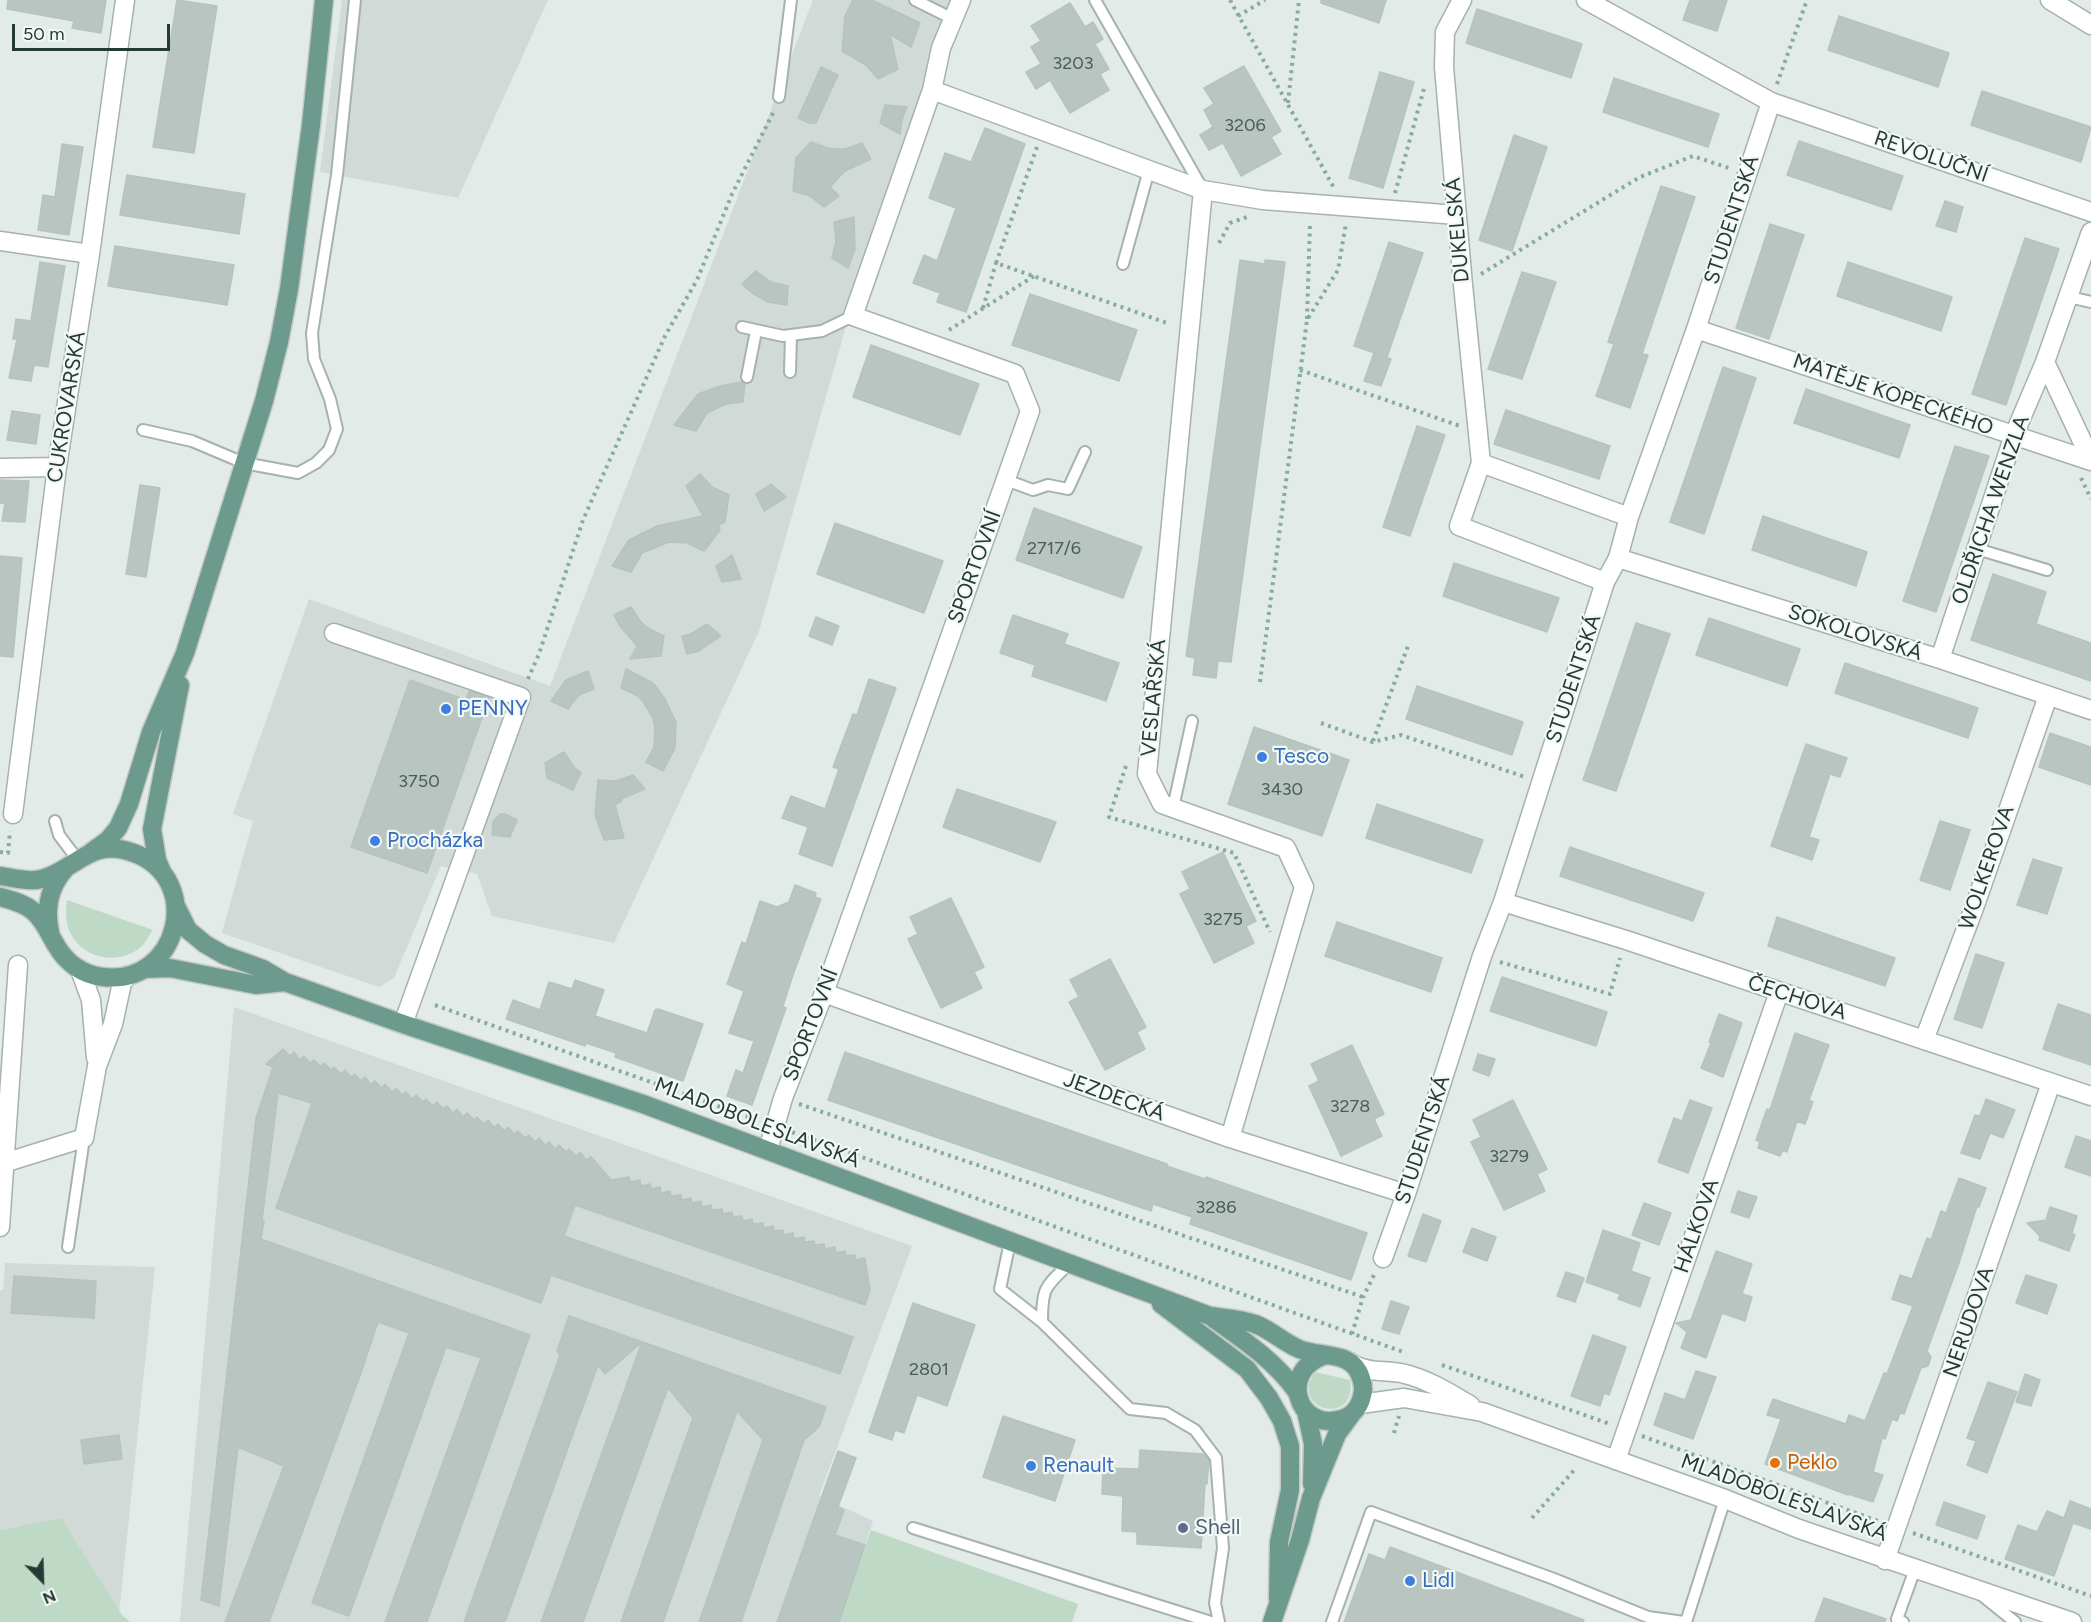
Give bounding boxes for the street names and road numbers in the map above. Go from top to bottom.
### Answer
street label: REVOLUČNÍ [1871,126,1991,188]
street label: STUDENTSKÁ [1699,152,1765,288]
street label: DUKELSKÁ [1441,176,1475,284]
street label: CUKROVARSKÁ [43,329,91,485]
street label: MATĚJE KOPECKÉHO [1789,349,1997,441]
street label: OLDŘICHA WENZLA [1947,412,2035,608]
street label: SPORTOVNÍ [943,507,1007,627]
street label: SOKOLOVSKÁ [1785,599,1925,667]
street label: STUDENTSKÁ [1541,611,1607,747]
street label: VESLAŘSKÁ [1136,638,1172,758]
street label: WOLKEROVA [1954,803,2020,933]
street label: SPORTOVNÍ [778,965,844,1085]
street label: ČECHOVA [1744,970,1850,1026]
street label: JEZDECKÁ [1060,1067,1168,1127]
street label: MLADOBOLESLAVSKÁ [651,1072,863,1174]
street label: STUDENTSKÁ [1390,1072,1456,1208]
street label: HÁLKOVA [1669,1176,1725,1276]
street label: NERUDOVA [1938,1263,2000,1381]
street label: MLADOBOLESLAVSKÁ [1677,1449,1891,1547]

